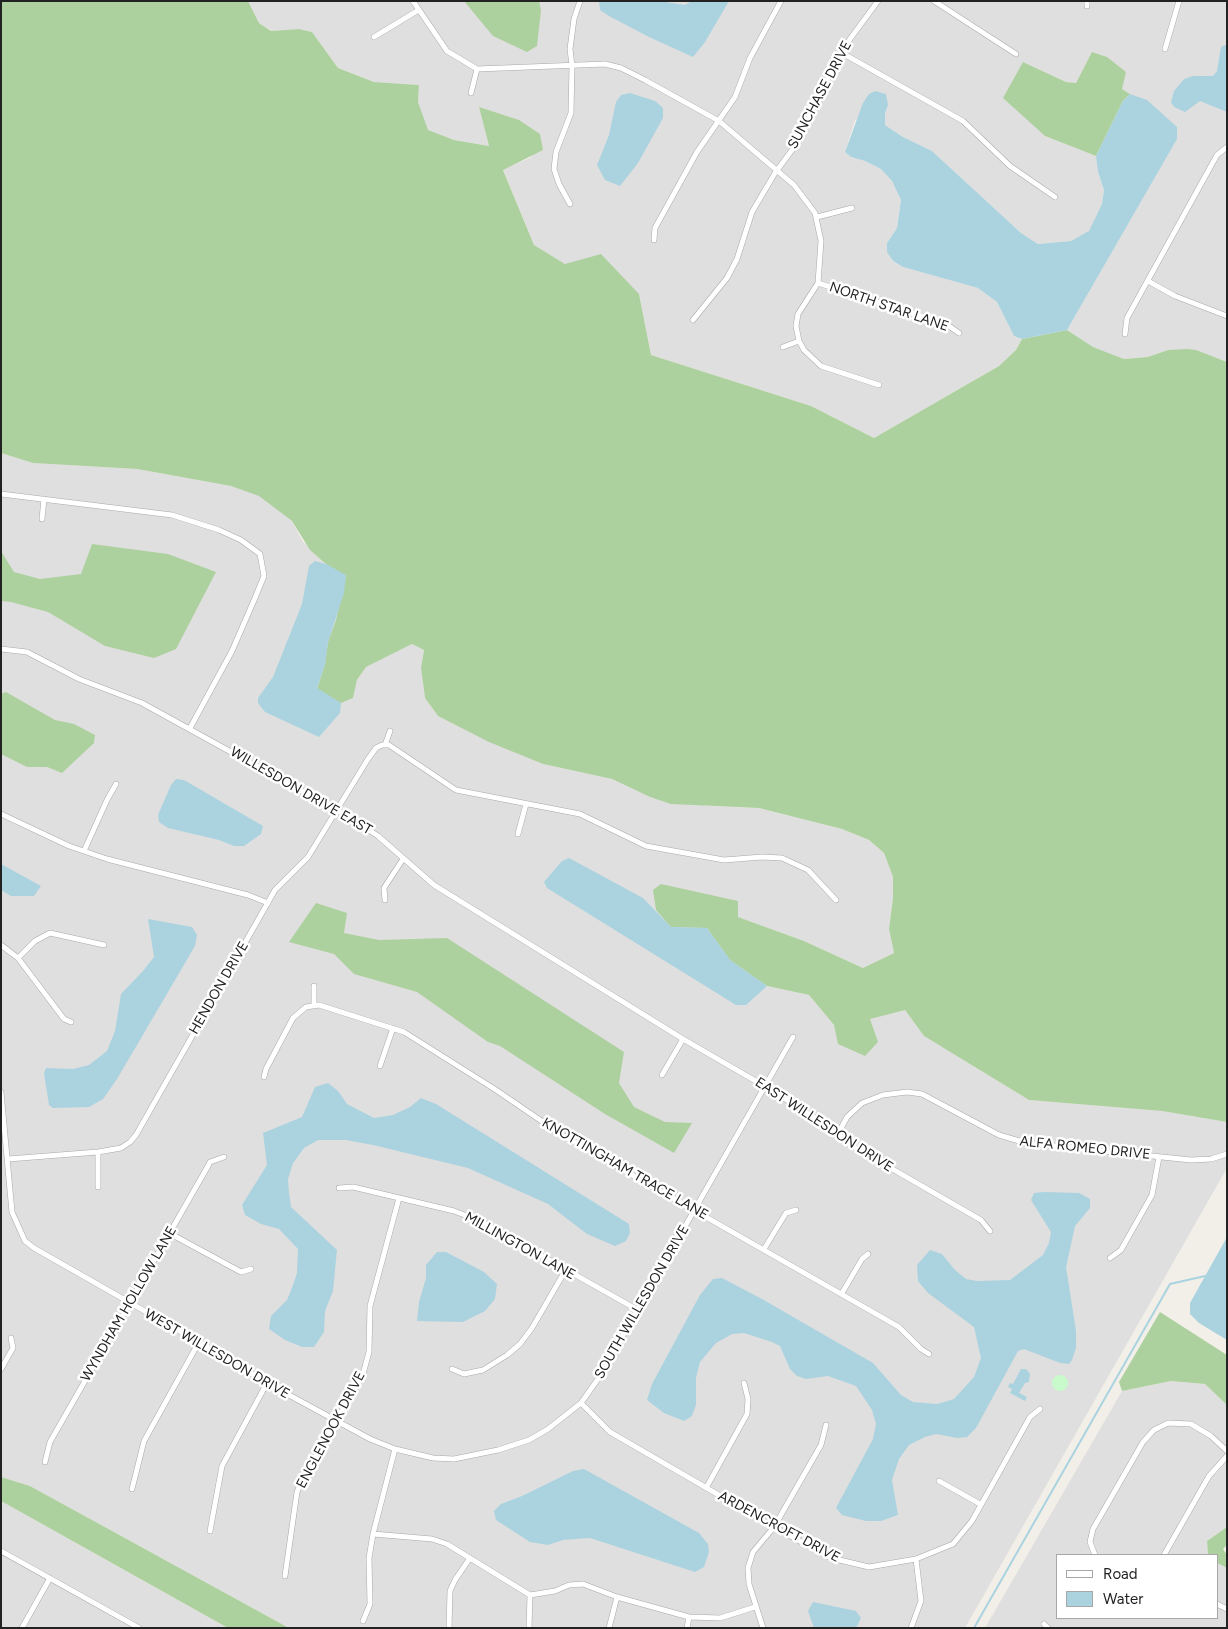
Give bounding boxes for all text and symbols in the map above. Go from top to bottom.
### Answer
street label: SUNCHASE DRIVE [784,38,856,152]
street label: NORTH STAR LANE [827,279,951,335]
street label: WILLESDON DRIVE EAST [227,743,375,839]
street label: HENDON DRIVE [186,939,252,1037]
street label: EAST WILLESDON DRIVE [752,1074,896,1176]
street label: KNOTTINGHAM TRACE LANE [539,1114,711,1224]
street label: ALFA ROMEO DRIVE [1019,1133,1151,1163]
street label: MILLINGTON LANE [462,1209,578,1283]
street label: SOUTH WILLESDON DRIVE [591,1222,693,1382]
street label: WYNDHAM HOLLOW LANE [78,1223,180,1385]
street label: WEST WILLESDON DRIVE [141,1305,293,1403]
street label: ENGLENOOK DRIVE [293,1369,369,1491]
street label: ARDENCROFT DRIVE [715,1488,843,1566]
legend [1056,1554,1218,1619]
text: Road [1103,1565,1138,1583]
text: Water [1103,1590,1143,1608]

